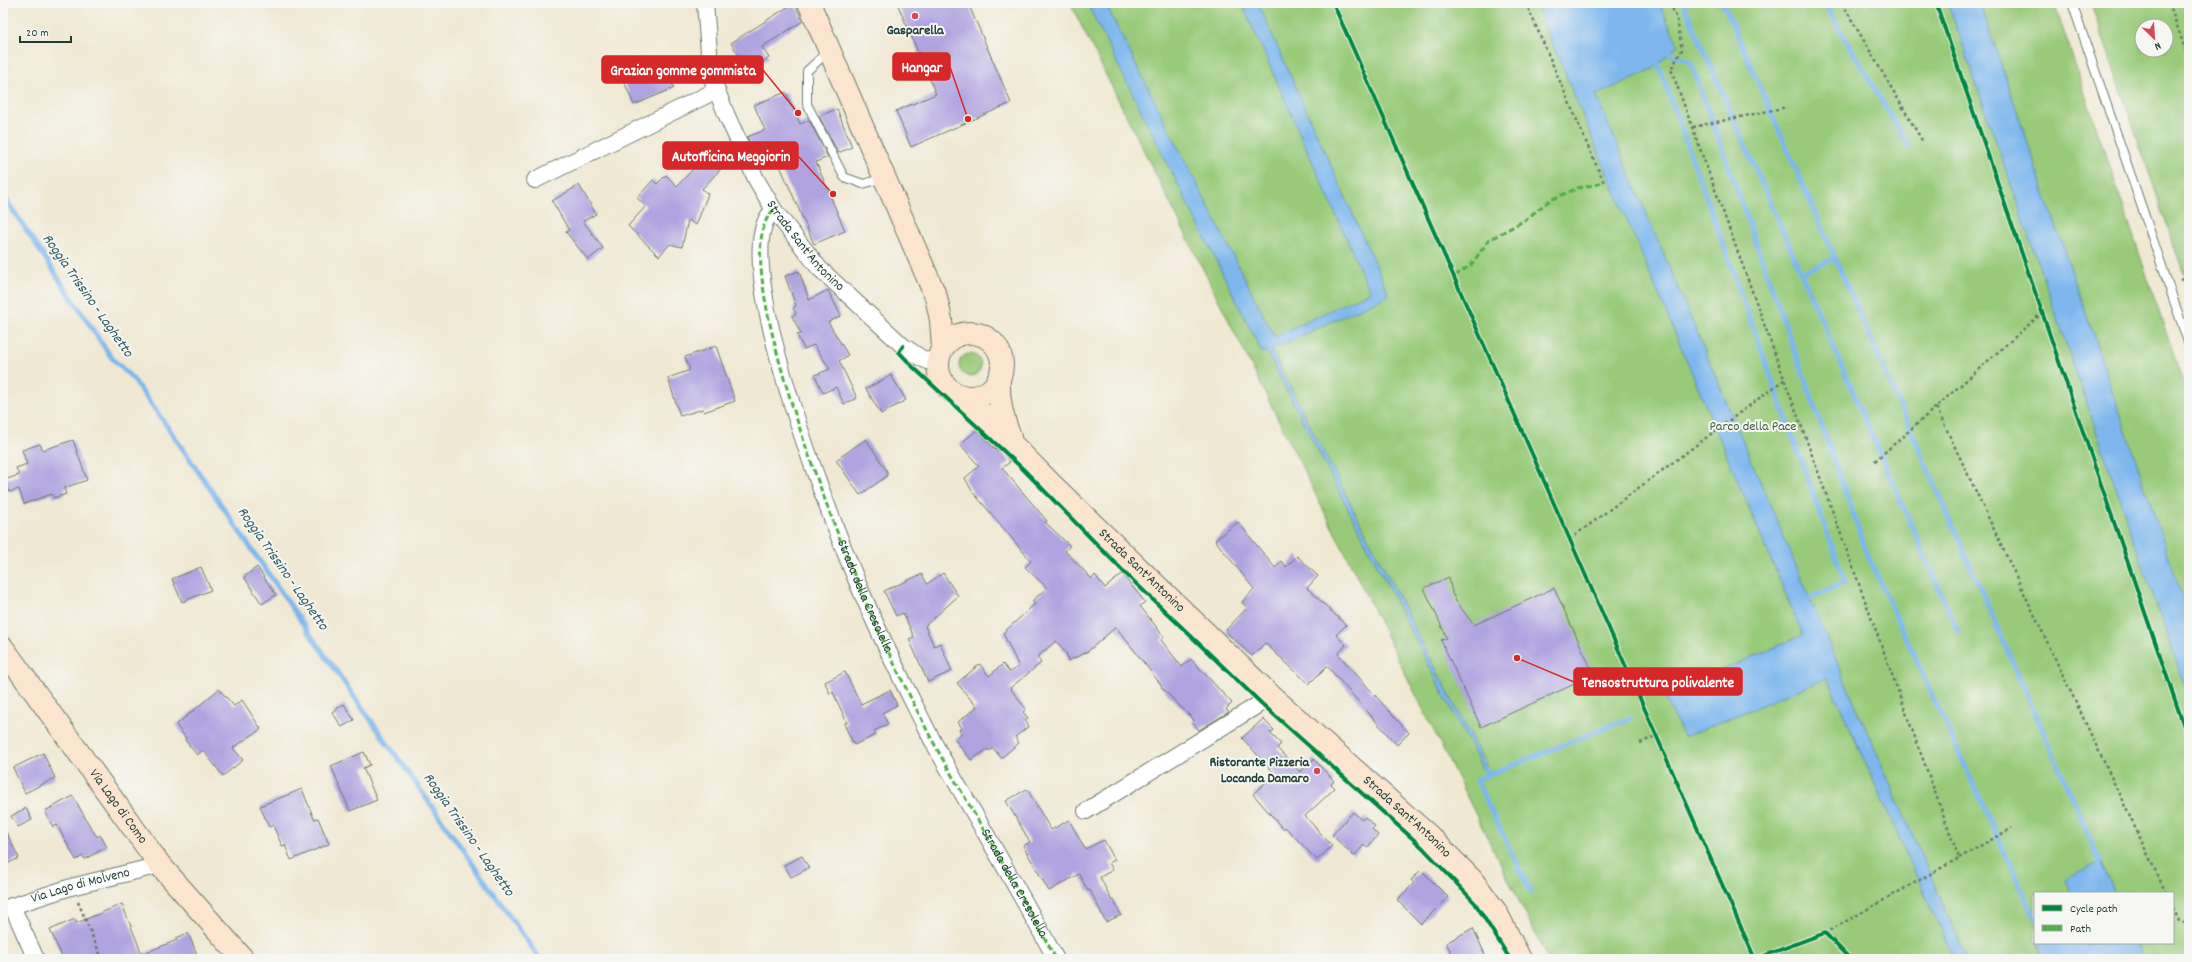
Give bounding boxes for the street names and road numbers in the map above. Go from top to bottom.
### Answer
street label: Strada Sant'Antonino [761,197,849,296]
street label: Strada Sant'Antonino [1093,524,1189,618]
street label: Strada della Cresolella [831,537,898,657]
street label: Via Lago di Como [84,765,152,848]
street label: Strada Sant'Antonino [1358,771,1456,863]
street label: Strada della Cresolella [975,825,1053,942]
street label: Via Lago di Molveno [29,863,132,909]

